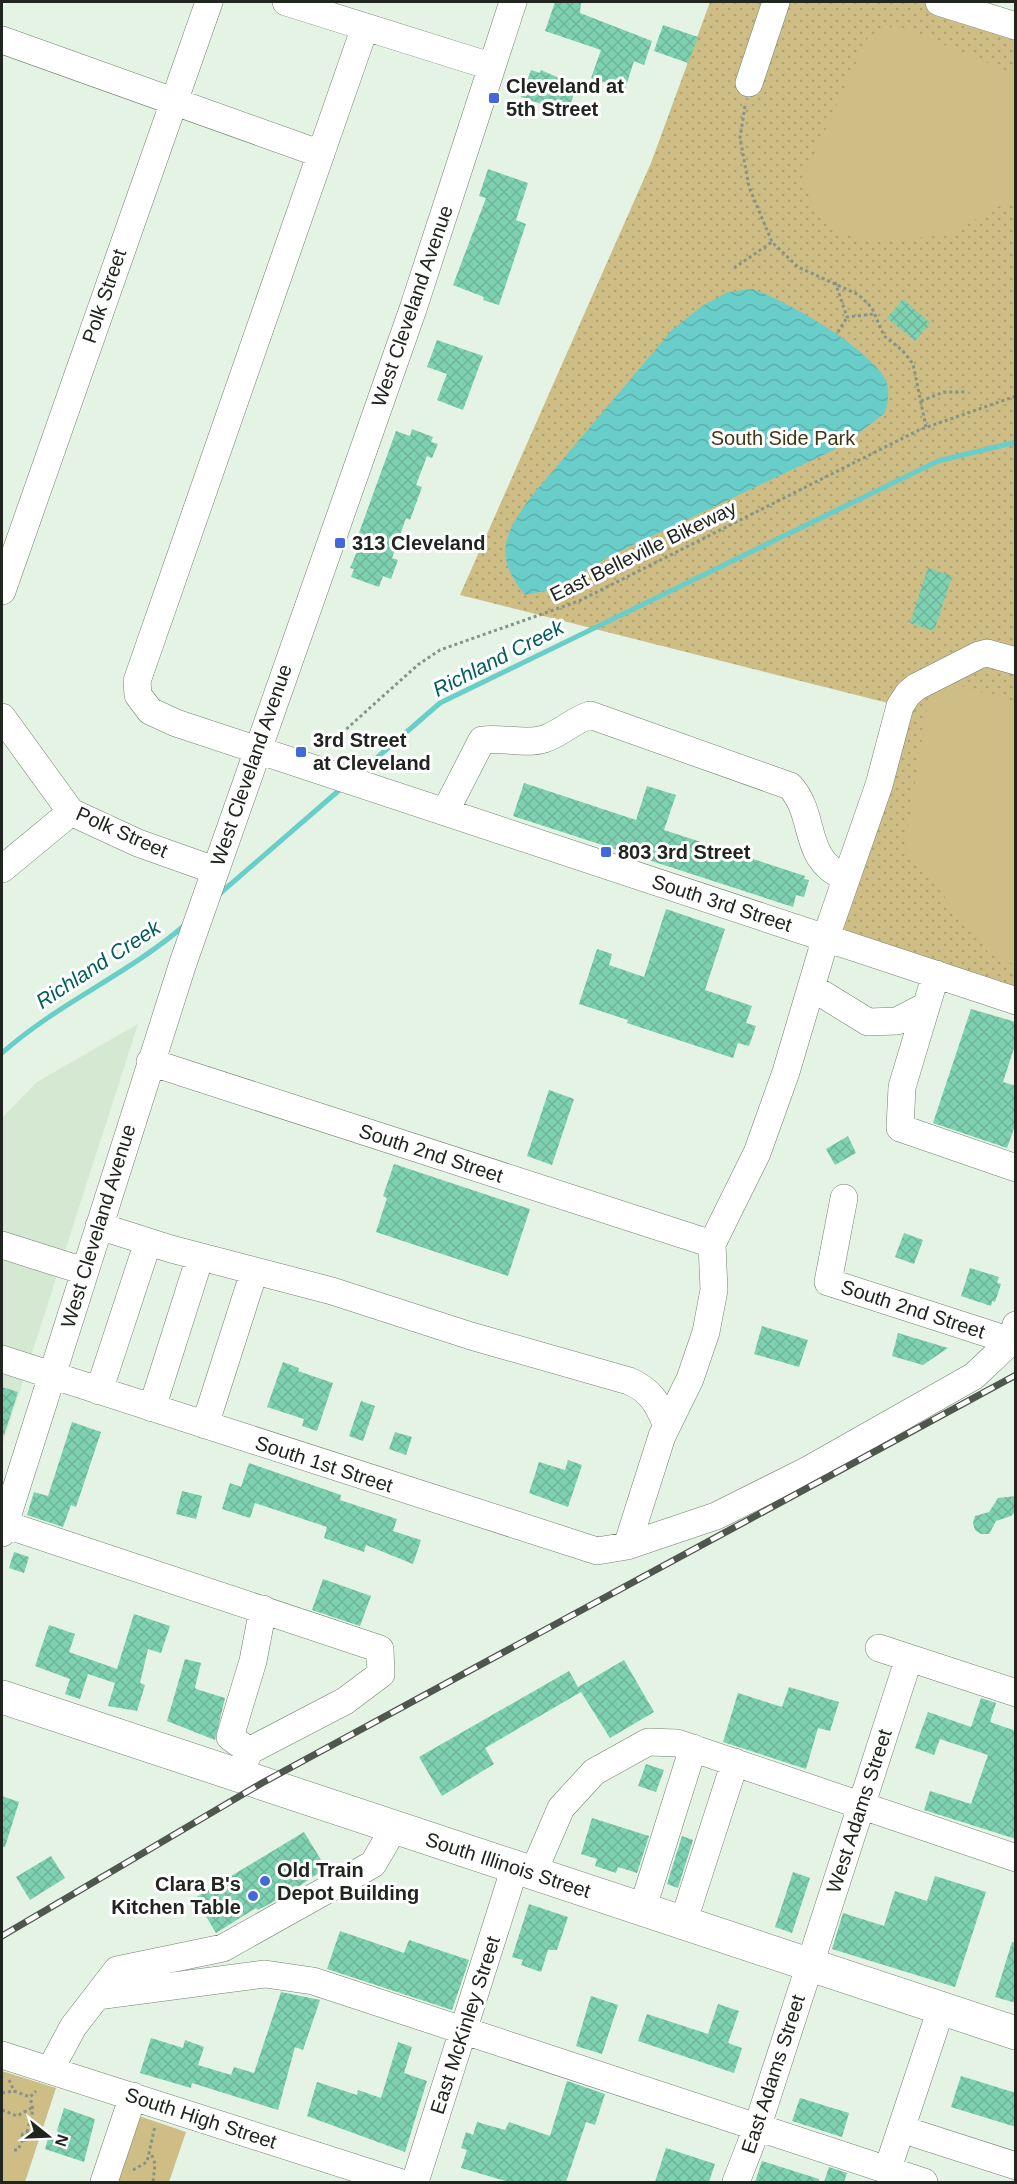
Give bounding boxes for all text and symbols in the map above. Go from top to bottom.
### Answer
place label: Cleveland at 5th Street [506,75,624,120]
marker: Cleveland at 5th Street [487,91,501,105]
street label: West Cleveland Avenue [367,202,457,410]
street label: Polk Street [78,246,130,346]
park label: South Side Park [711,427,856,449]
street label: East Belleville Bikeway [546,496,740,606]
place label: 313 Cleveland [352,532,485,554]
marker: 313 Cleveland [333,536,347,550]
water label: Richland Creek [429,614,569,701]
street label: West Cleveland Avenue [206,661,296,869]
place label: 3rd Street at Cleveland [313,729,431,774]
marker: 3rd Street at Cleveland [294,745,308,759]
street label: Polk Street [73,802,172,862]
place label: 803 3rd Street [618,841,751,863]
marker: 803 3rd Street [599,845,613,859]
street label: South 3rd Street [649,870,795,936]
water label: Richland Creek [32,914,166,1013]
street label: South 2nd Street [356,1119,506,1187]
street label: West Cleveland Avenue [57,1122,139,1330]
street label: South 2nd Street [838,1275,988,1343]
street label: South 1st Street [252,1431,396,1497]
street label: West Adams Street [822,1726,896,1896]
street label: South Illinois Street [423,1828,594,1902]
place label: Old Train Depot Building [277,1859,419,1904]
place label: Clara B's Kitchen Table [111,1873,241,1918]
marker: Old Train Depot Building [258,1874,272,1888]
marker: Clara B's Kitchen Table [246,1889,260,1903]
street label: East McKinley Street [426,1933,504,2117]
street label: East Adams Street [737,1991,809,2156]
street label: South High Street [123,2083,280,2153]
north arrow [18,2106,78,2166]
text: N [52,2132,72,2149]

